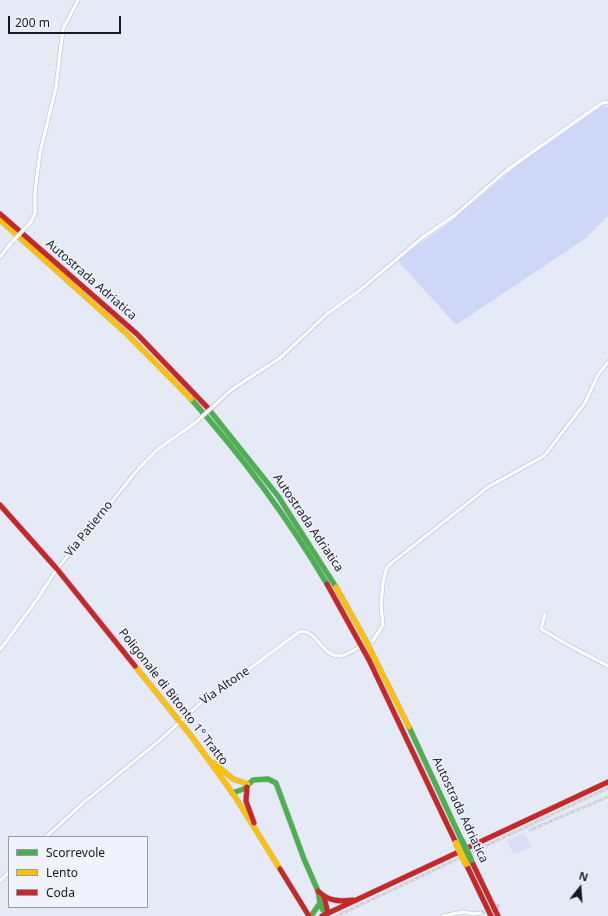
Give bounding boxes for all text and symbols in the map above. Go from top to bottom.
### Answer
scale bar [10,8,123,34]
text: 200 m [15,14,50,31]
street label: Autostrada Adriatica [43,237,139,323]
street label: Autostrada Adriatica [270,471,346,575]
street label: Via Patierno [62,498,116,560]
street label: Poligonale di Bitonto 1° Tratto [115,626,231,768]
street label: Via Altone [198,664,252,708]
street label: Autostrada Adriatica [429,755,491,865]
legend [8,836,148,908]
text: Scorrevole [46,844,105,861]
text: Lento [46,864,78,881]
north arrow [560,868,600,908]
text: N [577,868,590,885]
text: Coda [46,884,75,901]

